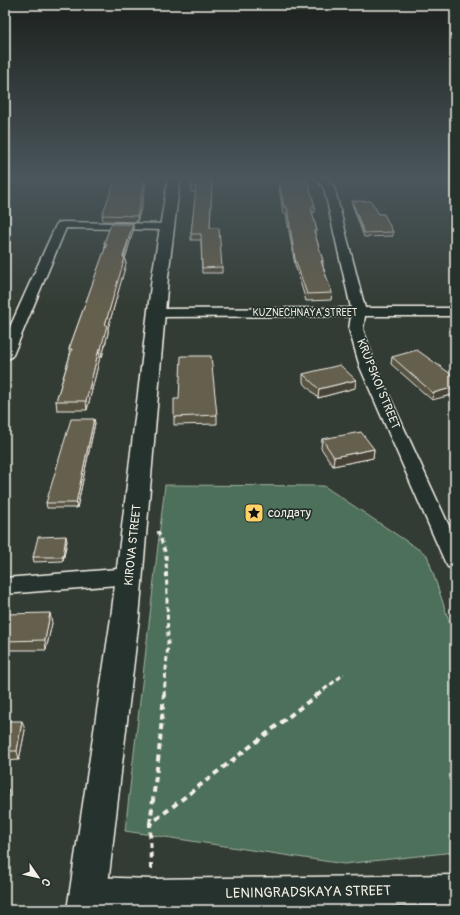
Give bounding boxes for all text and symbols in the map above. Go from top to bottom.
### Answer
street label: KUZNECHNAYA STREET [253,307,358,319]
street label: KRUPSKOI STREET [353,337,403,432]
place icon: солдату [243,502,265,524]
street label: KIROVA STREET [121,503,145,586]
place label: солдату [268,506,311,521]
north arrow [18,857,58,897]
text: С [38,876,53,889]
street label: LENINGRADSKAYA STREET [225,882,391,902]

